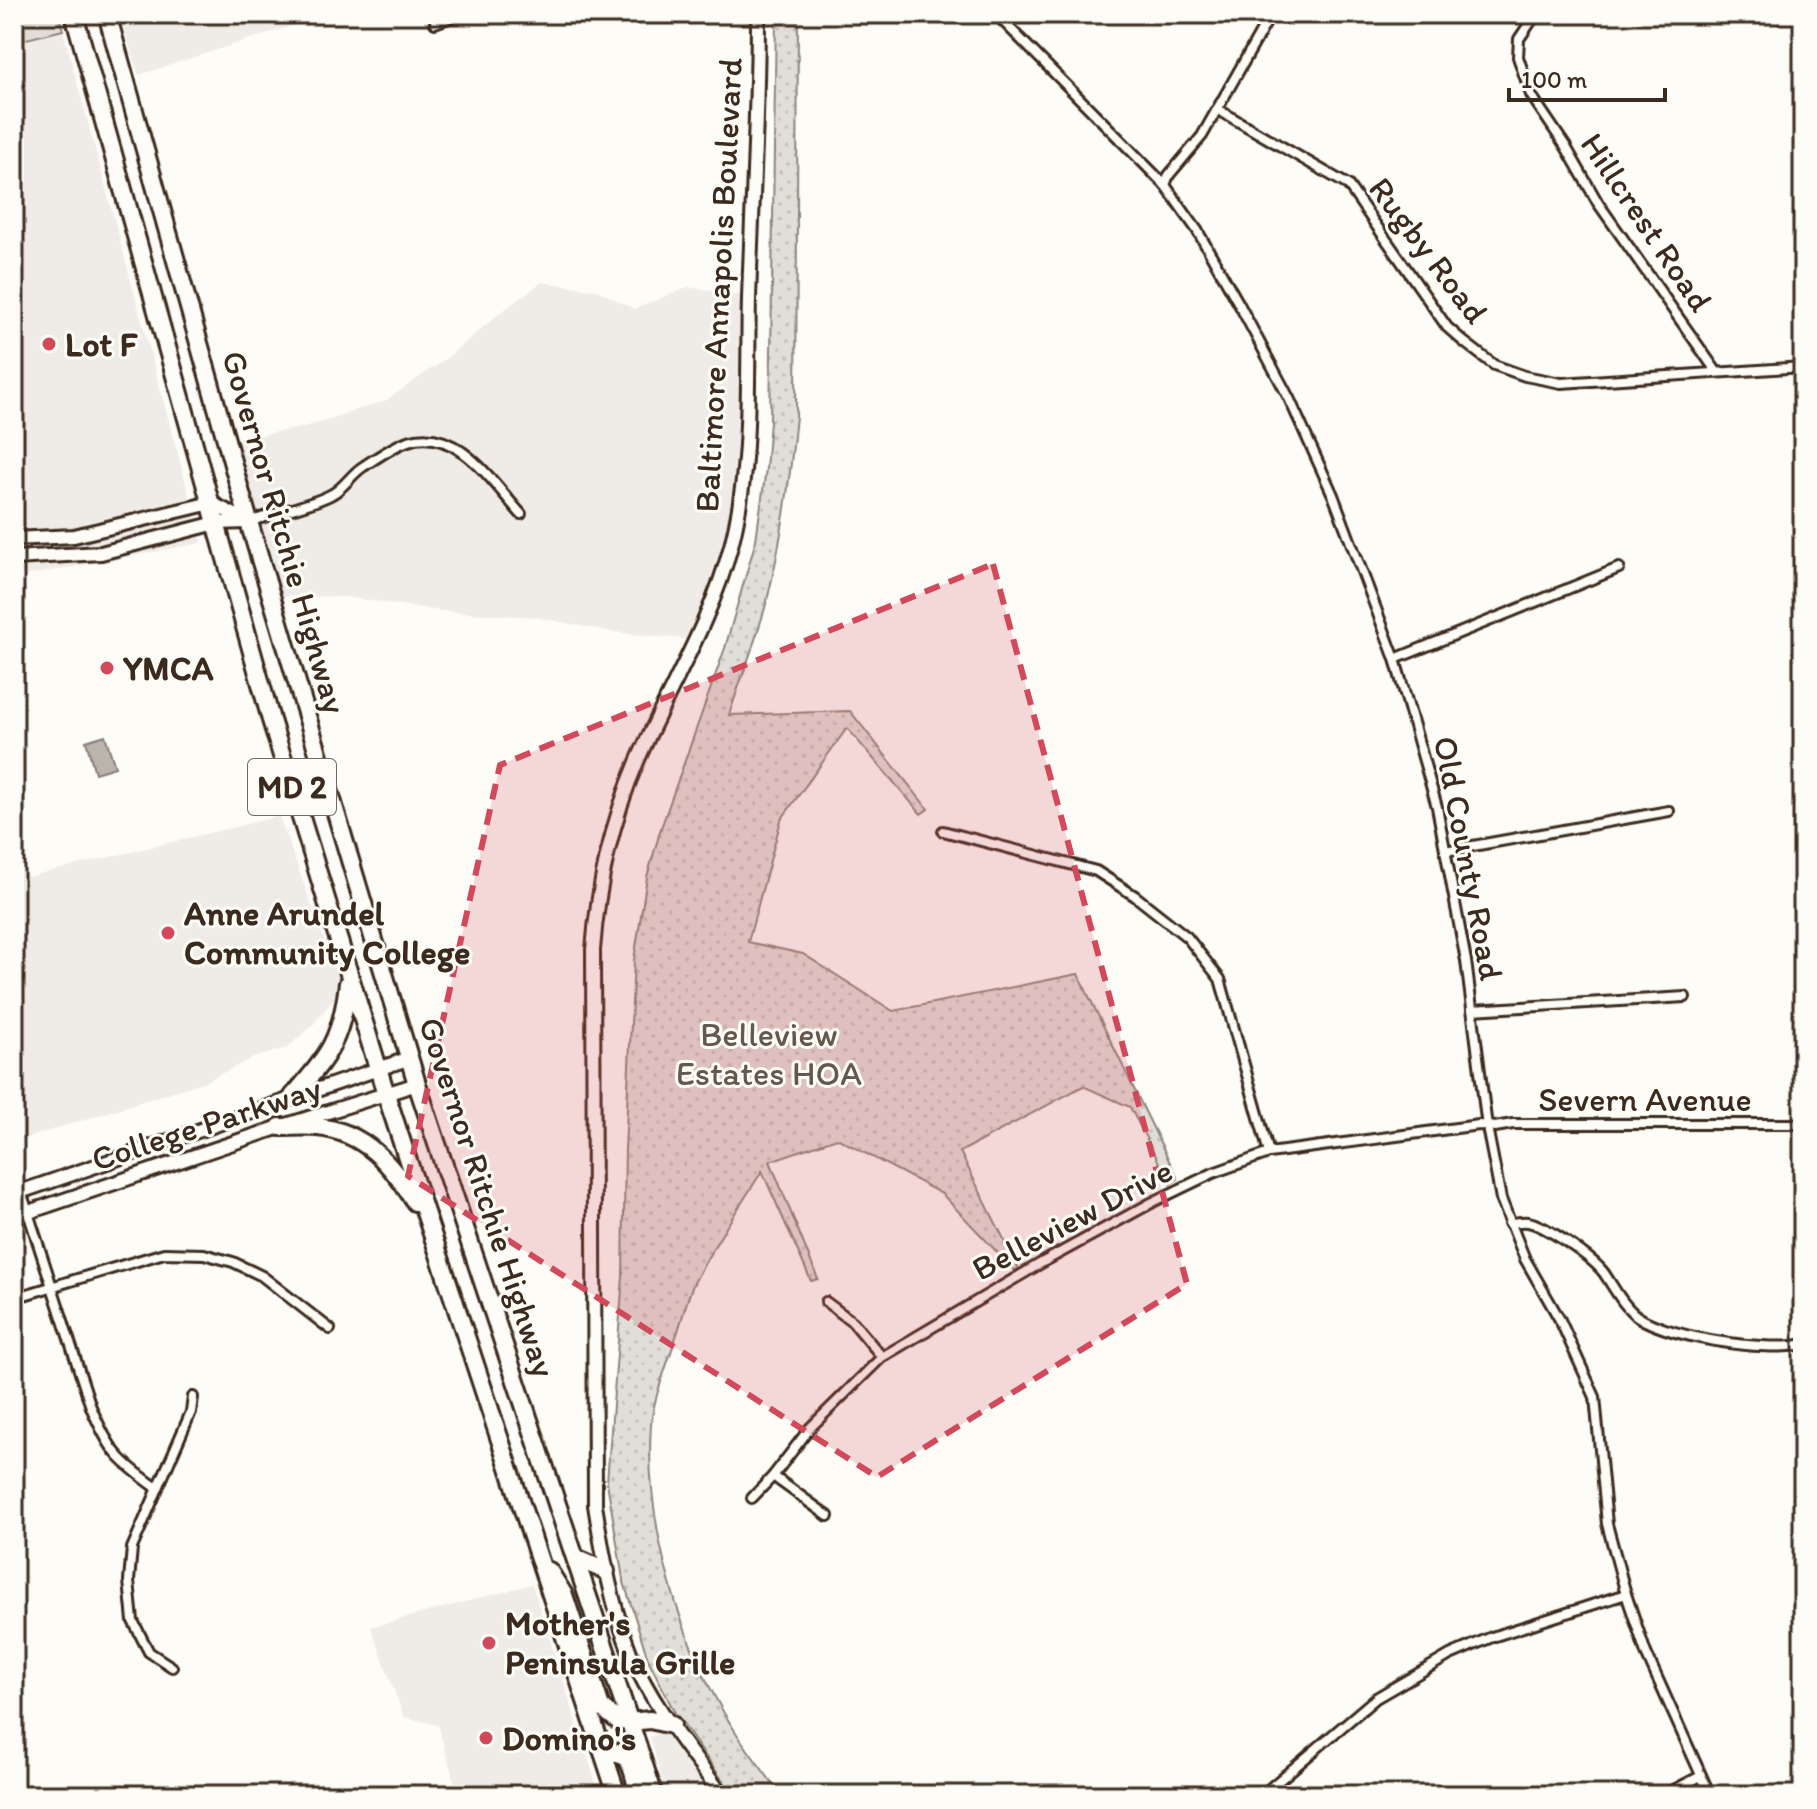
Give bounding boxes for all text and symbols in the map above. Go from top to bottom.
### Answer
scale bar [1509,52,1665,102]
street label: Baltimore Annapolis Boulevard [686,56,751,513]
text: 100 m [1521,65,1587,94]
street label: Hillcrest Road [1572,125,1722,320]
street label: Rugby Road [1360,169,1497,332]
place label: Lot F [65,324,138,365]
marker: Lot F [40,335,58,353]
street label: Governor Ritchie Highway [213,346,356,718]
place label: YMCA [123,648,214,689]
marker: YMCA [98,659,116,677]
street label: Old County Road [1425,733,1512,984]
road number: MD 2 [248,759,336,815]
place label: Anne Arundel Community College [184,893,470,973]
marker: Anne Arundel Community College [159,924,177,942]
street label: Governor Ritchie Highway [410,1012,565,1382]
park label: Belleview Estates HOA [676,1014,862,1094]
street label: College Parkway [86,1067,326,1180]
street label: Severn Avenue [1538,1079,1752,1120]
street label: Belleview Drive [965,1149,1179,1289]
place label: Mother's Peninsula Grille [505,1603,735,1683]
marker: Mother's Peninsula Grille [480,1634,498,1652]
place label: Domino's [502,1718,636,1759]
marker: Domino's [477,1729,495,1747]

